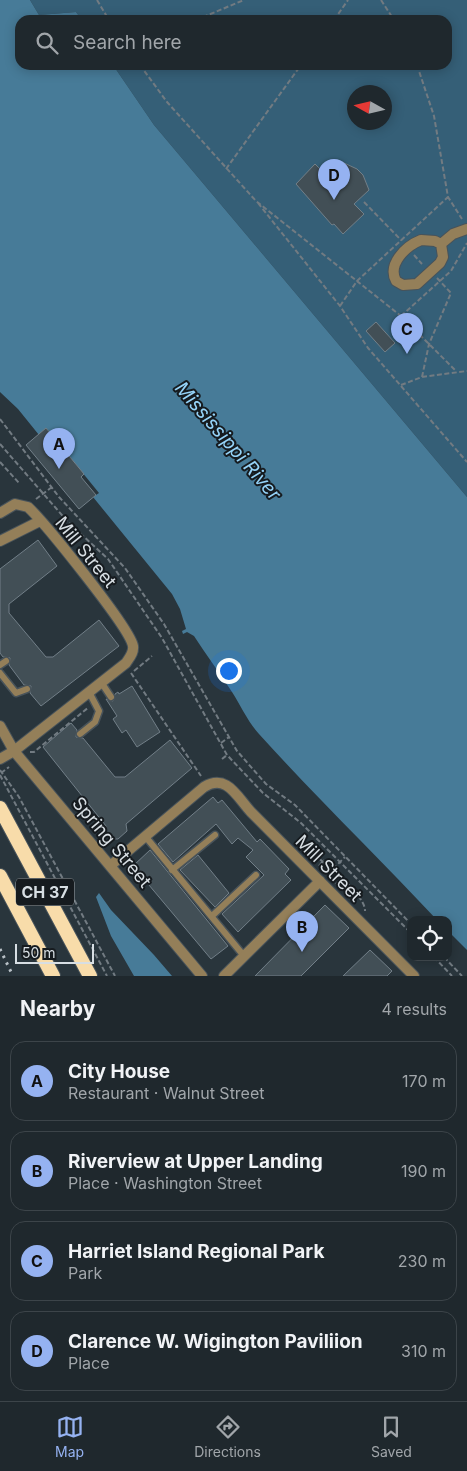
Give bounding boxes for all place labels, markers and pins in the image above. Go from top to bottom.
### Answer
pin: D [318,159,350,200]
pin: C [391,313,423,354]
pin: A [43,428,75,469]
pin: B [286,911,318,952]

